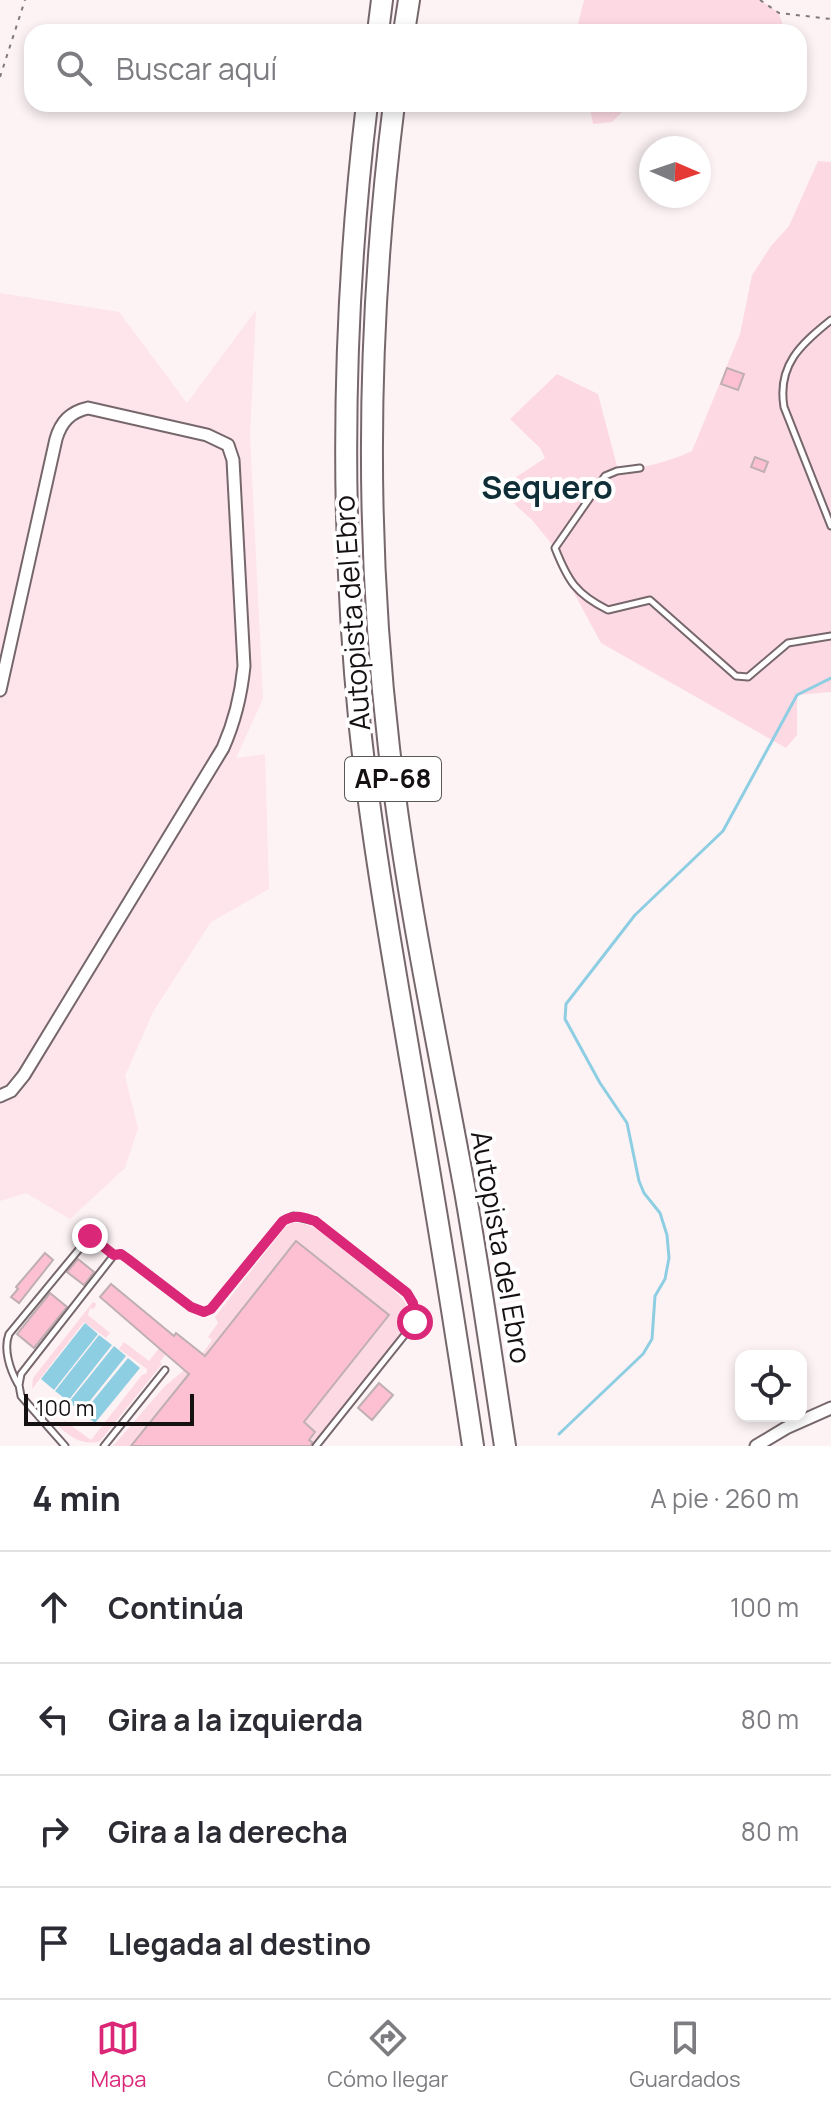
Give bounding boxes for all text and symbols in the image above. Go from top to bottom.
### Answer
search box [24,24,807,112]
icon: search [52,46,96,90]
text: Buscar aquí [116,48,277,89]
north arrow [639,136,711,208]
district label: Sequero [481,465,613,509]
street label: Autopista del Ebro [324,494,378,732]
road number: AP-68 [345,757,441,801]
street label: Autopista del Ebro [463,1127,541,1366]
route end [72,1218,108,1254]
route start [397,1304,433,1340]
map controls [735,1350,807,1422]
button: locate [735,1350,807,1422]
scale bar [24,1390,194,1426]
text: 100 m [36,1393,94,1423]
text: 4 min [32,1475,121,1521]
text: A pie · 260 m [650,1480,799,1516]
icon: ahead [32,1585,76,1629]
text: Continúa [108,1587,244,1628]
text: 100 m [730,1589,799,1625]
icon: left [32,1697,76,1741]
text: Gira a la izquierda [108,1699,363,1740]
text: 80 m [741,1701,799,1737]
icon: right [32,1809,76,1853]
text: Gira a la derecha [108,1811,348,1852]
text: 80 m [741,1813,799,1849]
icon: arrive [32,1921,76,1965]
text: Llegada al destino [108,1923,371,1964]
tab: Mapa [90,2016,146,2094]
tab: Cómo llegar [327,2016,448,2094]
tab: Guardados [629,2016,741,2094]

